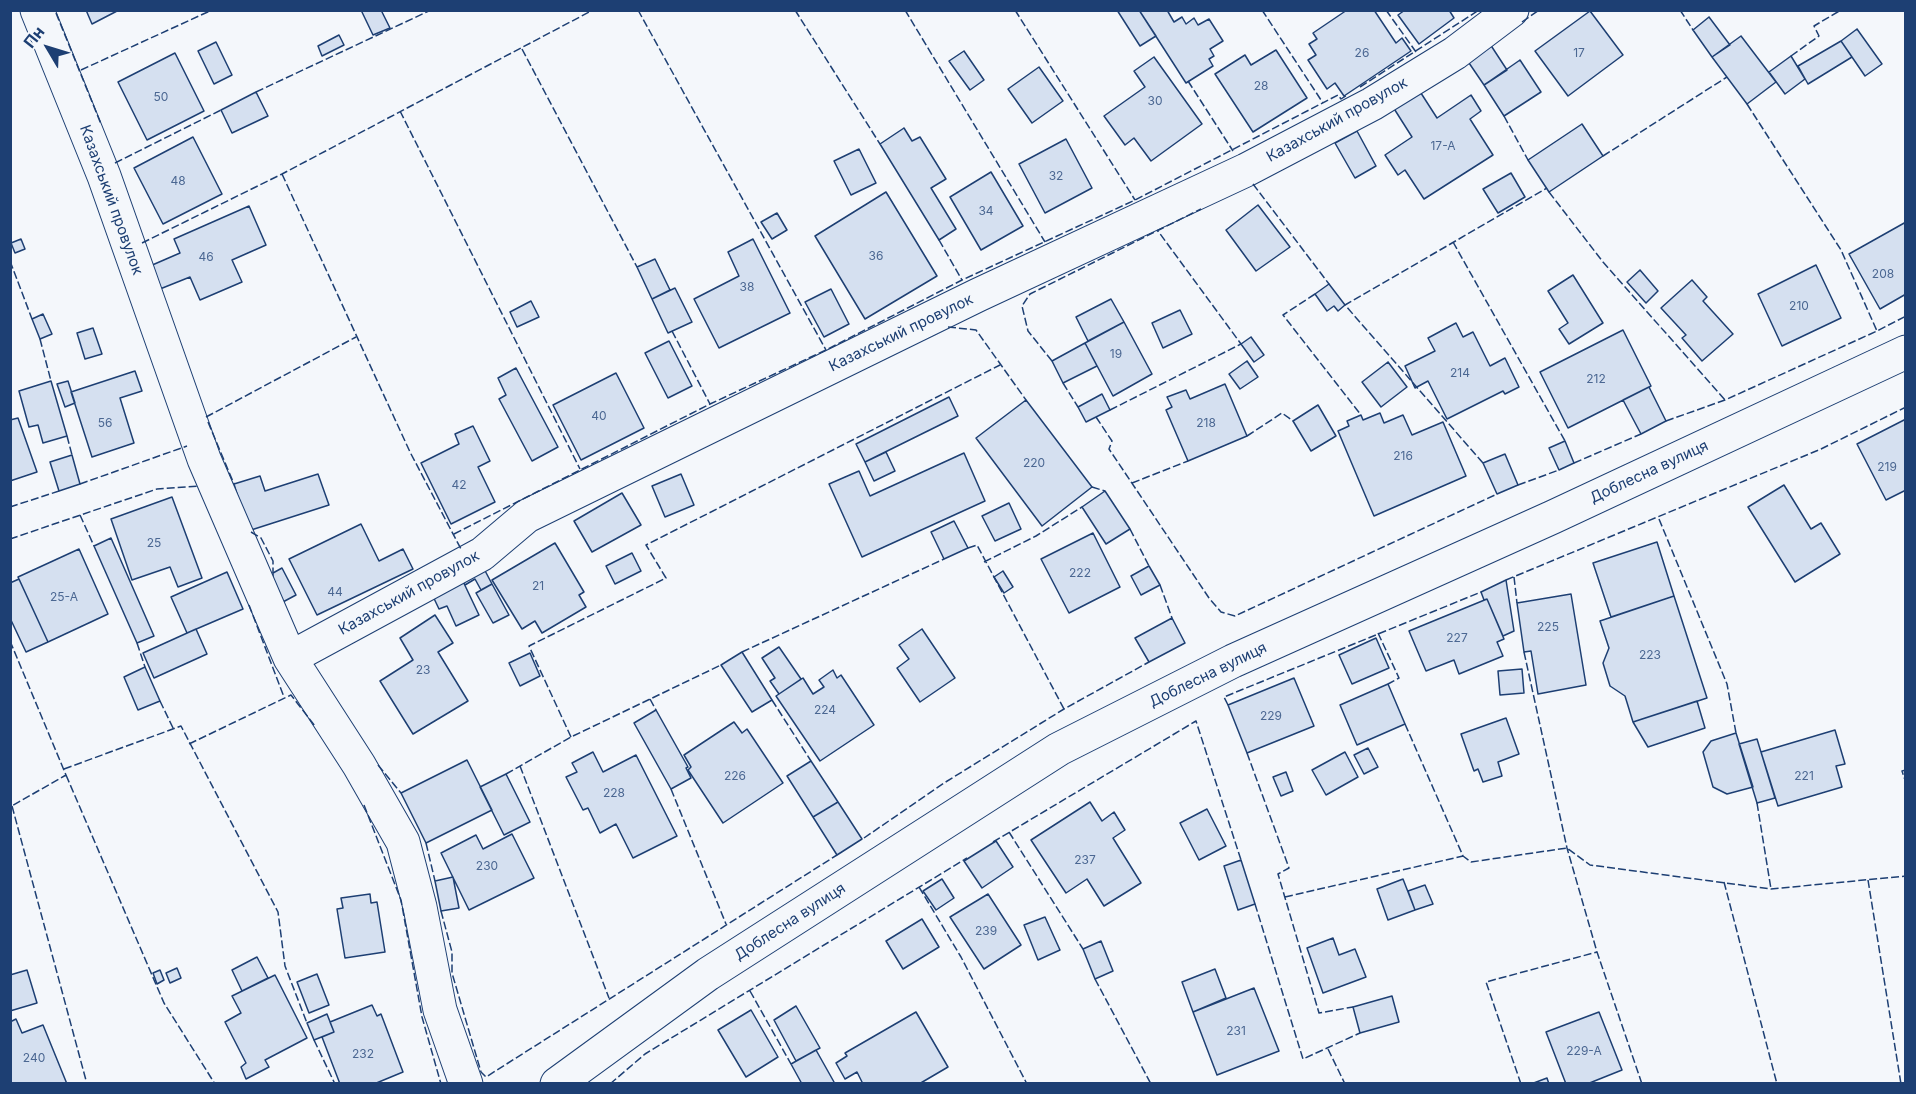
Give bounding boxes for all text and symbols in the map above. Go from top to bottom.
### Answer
north arrow [18,18,78,78]
text: Пн [19,22,48,52]
house number: 26 [1355,46,1369,60]
house number: 17 [1573,46,1585,60]
street label: Казахський провулок [1263,74,1411,166]
house number: 28 [1254,79,1268,93]
house number: 50 [154,90,168,104]
house number: 30 [1148,94,1162,108]
street label: Казахський провулок [75,123,147,277]
house number: 17-А [1430,139,1456,153]
house number: 32 [1049,169,1063,183]
house number: 48 [170,174,186,188]
house number: 34 [978,204,994,218]
house number: 36 [869,249,883,263]
house number: 46 [198,250,214,264]
house number: 208 [1872,267,1894,281]
house number: 38 [740,280,754,294]
street label: Казахський провулок [826,290,976,376]
house number: 210 [1789,299,1809,313]
house number: 19 [1110,347,1122,361]
house number: 214 [1450,366,1470,380]
house number: 212 [1586,372,1606,386]
house number: 40 [591,409,607,423]
house number: 56 [98,416,112,430]
house number: 218 [1196,416,1216,430]
street label: Доблесна вулиця [1587,437,1711,507]
house number: 216 [1393,449,1413,463]
house number: 220 [1023,456,1045,470]
house number: 219 [1877,460,1897,474]
house number: 42 [451,478,467,492]
house number: 25 [147,536,161,550]
street label: Казахський провулок [335,547,483,639]
house number: 222 [1069,566,1091,580]
house number: 21 [532,579,544,593]
house number: 44 [327,585,343,599]
house number: 25-А [50,590,78,604]
house number: 225 [1537,620,1559,634]
house number: 227 [1446,631,1468,645]
street label: Доблесна вулиця [1146,639,1270,711]
house number: 223 [1639,648,1661,662]
house number: 23 [416,663,430,677]
house number: 224 [814,703,836,717]
house number: 229 [1260,709,1282,723]
house number: 226 [724,769,746,783]
house number: 221 [1794,769,1814,783]
house number: 228 [603,786,625,800]
house number: 237 [1074,853,1096,867]
house number: 230 [476,859,498,873]
street label: Доблесна вулиця [731,879,849,965]
house number: 239 [975,924,997,938]
house number: 231 [1226,1024,1246,1038]
house number: 229-А [1566,1044,1602,1058]
house number: 232 [352,1047,374,1061]
house number: 240 [23,1051,45,1065]

